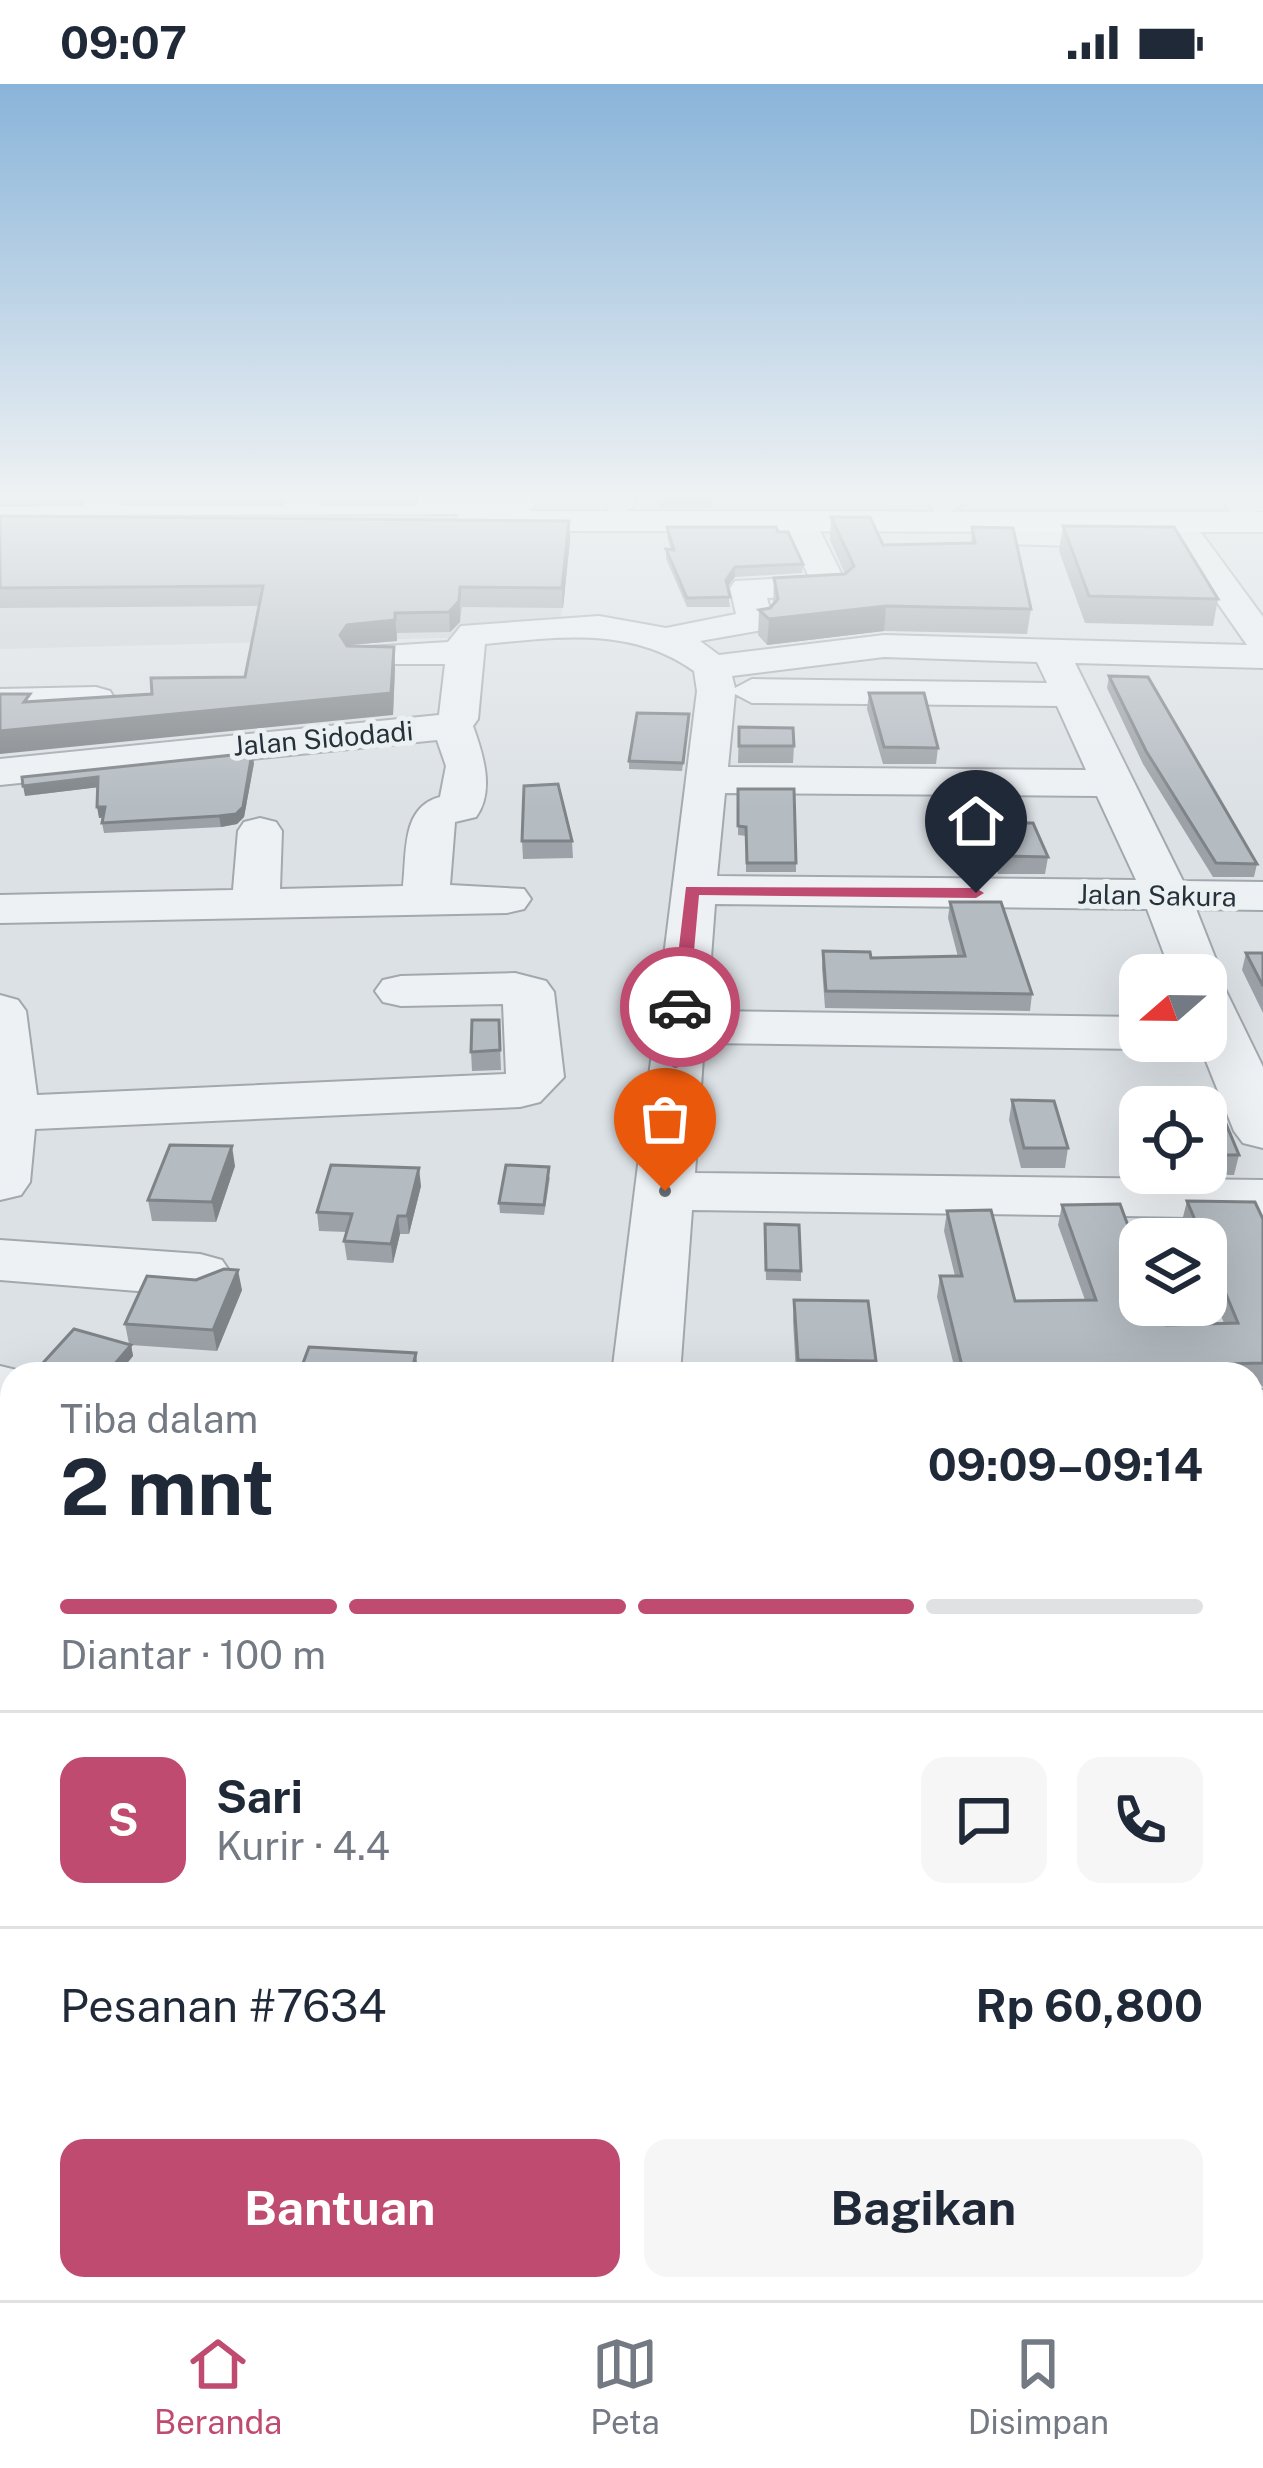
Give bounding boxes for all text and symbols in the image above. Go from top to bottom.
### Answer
text: 09:07 [60,16,187,69]
street label: Jalan Sidodadi [232,714,414,762]
pin [925,770,1027,893]
icon: home [943,788,1009,854]
street label: Jalan Sakura [1077,878,1237,912]
courier [620,947,740,1067]
north arrow [1119,954,1227,1062]
map controls [1119,954,1227,1326]
icon: car [647,974,713,1040]
pin [614,1068,716,1191]
icon: bag [632,1086,698,1152]
button: locate [1119,1086,1227,1194]
button: layers [1119,1218,1227,1326]
text: Tiba dalam [60,1396,258,1442]
text: 09:09–09:14 [928,1438,1203,1491]
text: 2 mnt [60,1441,274,1533]
text: Diantar · 100 m [60,1632,326,1678]
button: chat [921,1757,1047,1883]
button: phone [1077,1757,1203,1883]
text: Sari [216,1770,303,1823]
text: S [107,1793,139,1846]
text: Kurir · 4.4 [216,1823,390,1869]
text: Pesanan #7634 [60,1979,387,2032]
text: Rp 60,800 [976,1979,1203,2032]
button: Bantuan [60,2139,620,2277]
button: Bagikan [644,2139,1203,2277]
tab: Beranda [154,2331,282,2441]
tab: Peta [590,2331,660,2441]
tab: Disimpan [968,2331,1109,2441]

